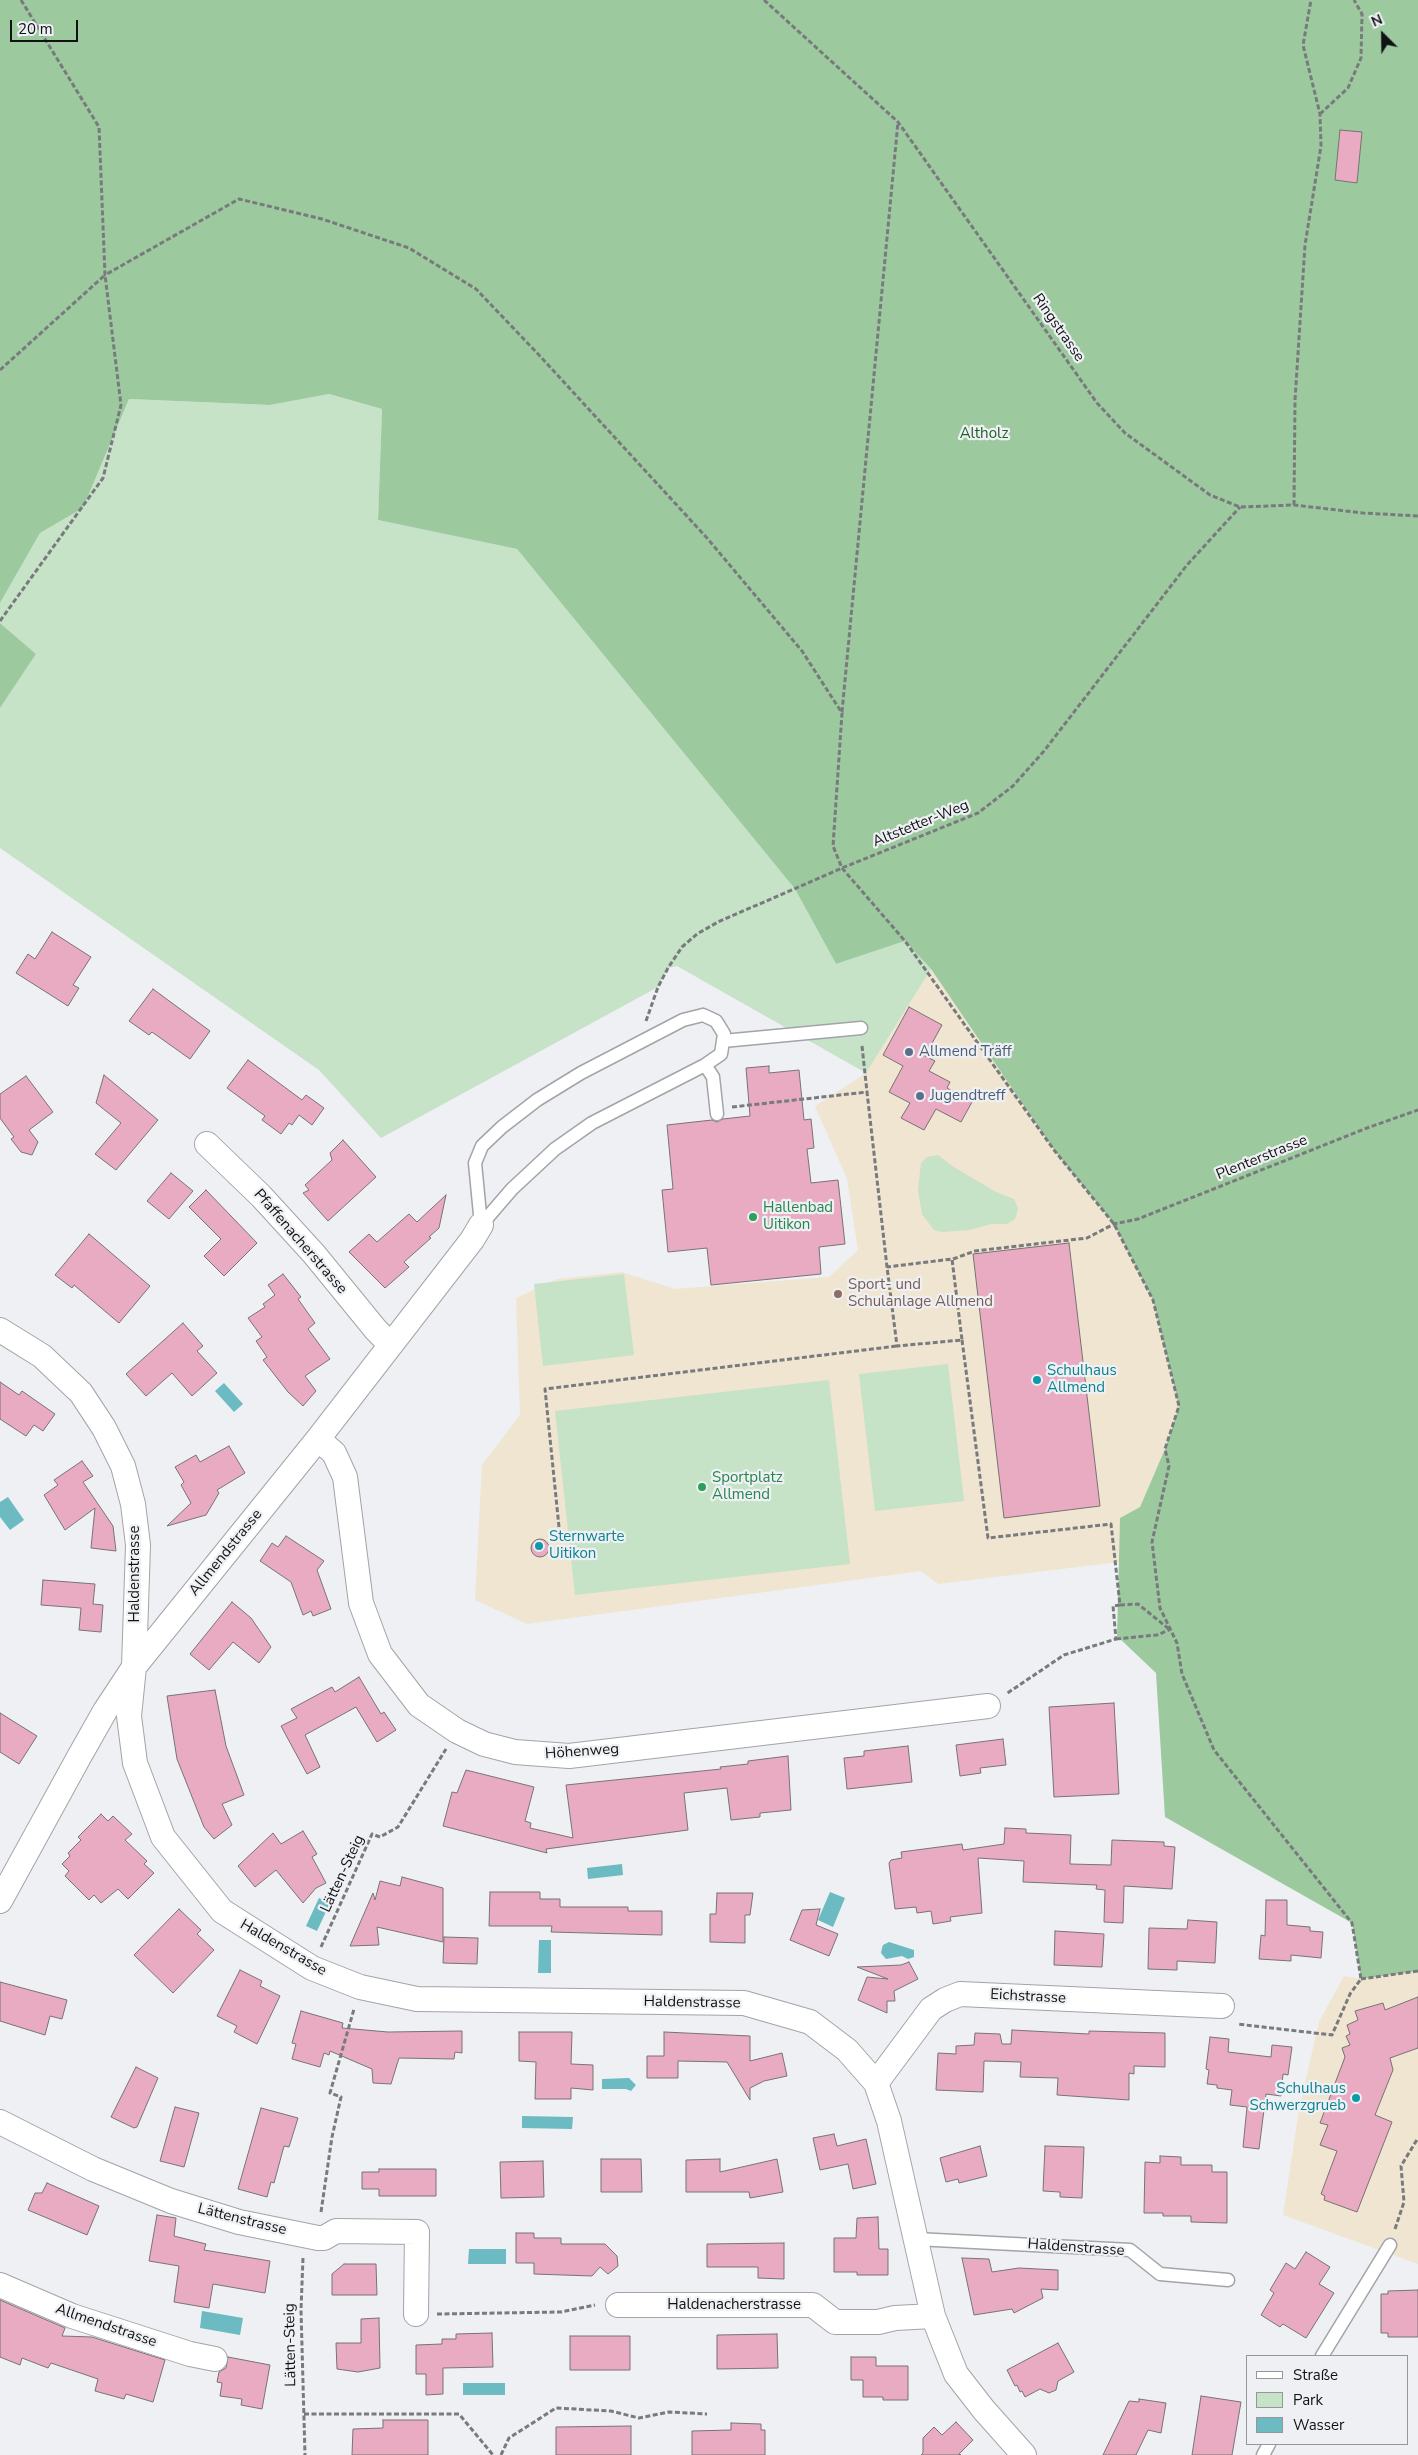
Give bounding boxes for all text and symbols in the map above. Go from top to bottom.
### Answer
scale bar [12,10,80,42]
north arrow [1358,10,1408,60]
text: N [1368,10,1385,32]
text: 20 m [18,19,53,39]
street label: Ringstrasse [1028,291,1088,365]
park label: Altholz [960,425,1008,443]
street label: Altstetter-Weg [870,797,972,851]
place label: Allmend Träff [919,1043,1012,1061]
marker: Allmend Träff [903,1046,915,1058]
place label: Jugendtreff [930,1087,1006,1105]
marker: Jugendtreff [914,1090,926,1102]
street label: Plenterstrasse [1214,1132,1310,1184]
street label: Pfaffenacherstrasse [250,1186,350,1298]
place label: Hallenbad Uitikon [763,1199,833,1234]
marker: Hallenbad Uitikon [747,1211,759,1223]
place label: Sport- und Schulanlage Allmend [848,1276,993,1311]
marker: Sport- und Schulanlage Allmend [832,1288,844,1300]
place label: Schulhaus Allmend [1047,1362,1117,1397]
marker: Schulhaus Allmend [1031,1374,1043,1386]
place label: Sportplatz Allmend [712,1469,783,1504]
marker: Sportplatz Allmend [696,1481,708,1493]
street label: Allmendstrasse [186,1506,266,1600]
street label: Haldenstrasse [126,1525,144,1623]
place label: Sternwarte Uitikon [549,1528,625,1563]
marker: Sternwarte Uitikon [533,1540,545,1552]
street label: Höhenweg [544,1740,620,1764]
street label: Lätten-Steig [317,1832,369,1916]
street label: Haldenstrasse [236,1916,330,1980]
street label: Eichstrasse [990,1986,1066,2008]
street label: Haldenstrasse [643,1993,741,2013]
place label: Schulhaus Schwerzgrueb [1249,2080,1346,2115]
marker: Schulhaus Schwerzgrueb [1350,2092,1362,2104]
street label: Lättenstrasse [196,2200,288,2240]
street label: Haldenstrasse [1027,2236,1125,2260]
street label: Haldenacherstrasse [667,2296,801,2314]
street label: Allmendstrasse [53,2300,159,2352]
street label: Lätten-Steig [281,2303,301,2387]
legend [1246,2355,1408,2445]
text: Straße [1293,2365,1338,2385]
text: Park [1293,2390,1323,2410]
text: Wasser [1293,2415,1344,2435]

